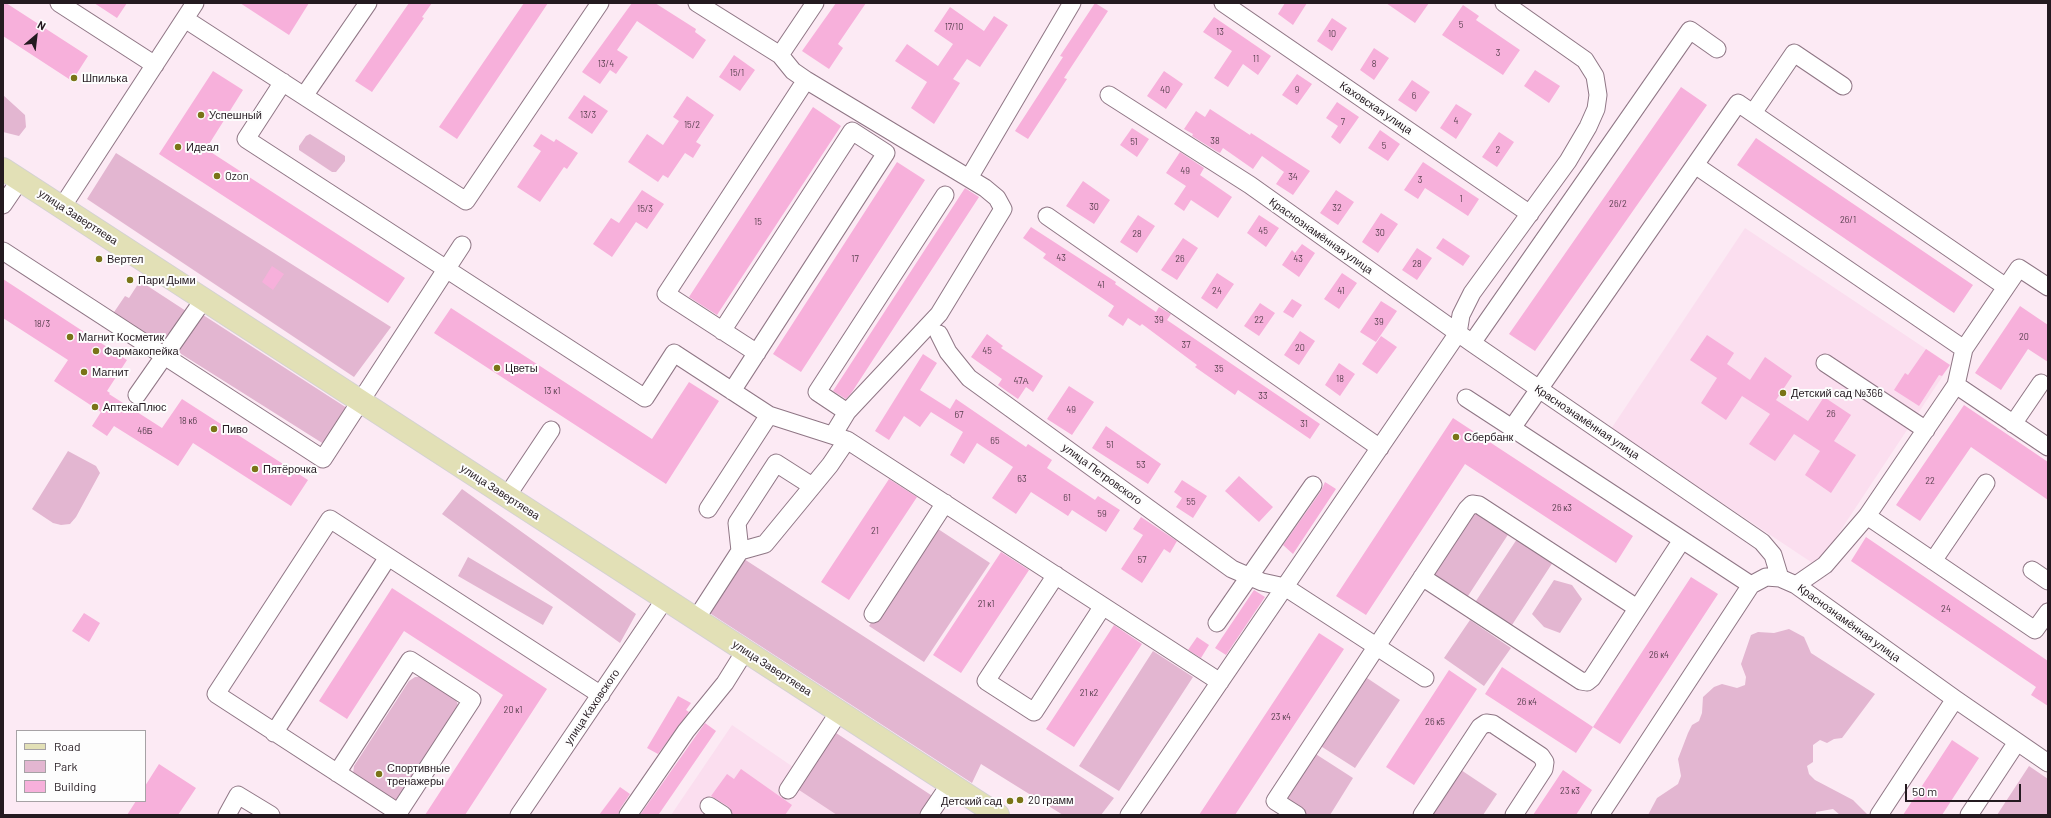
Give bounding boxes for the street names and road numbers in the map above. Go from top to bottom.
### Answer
street label: Каховская улица [1337,79,1415,137]
street label: улица Завертяева [36,186,120,248]
street label: Краснознамённая улица [1267,195,1375,277]
street label: Краснознамённая улица [1532,382,1642,462]
street label: улица Петровского [1059,441,1145,507]
street label: улица Завертяева [458,461,542,523]
street label: Краснознамённая улица [1795,581,1903,665]
street label: улица Завертяева [730,637,814,699]
street label: улица Каховского [562,667,622,747]

